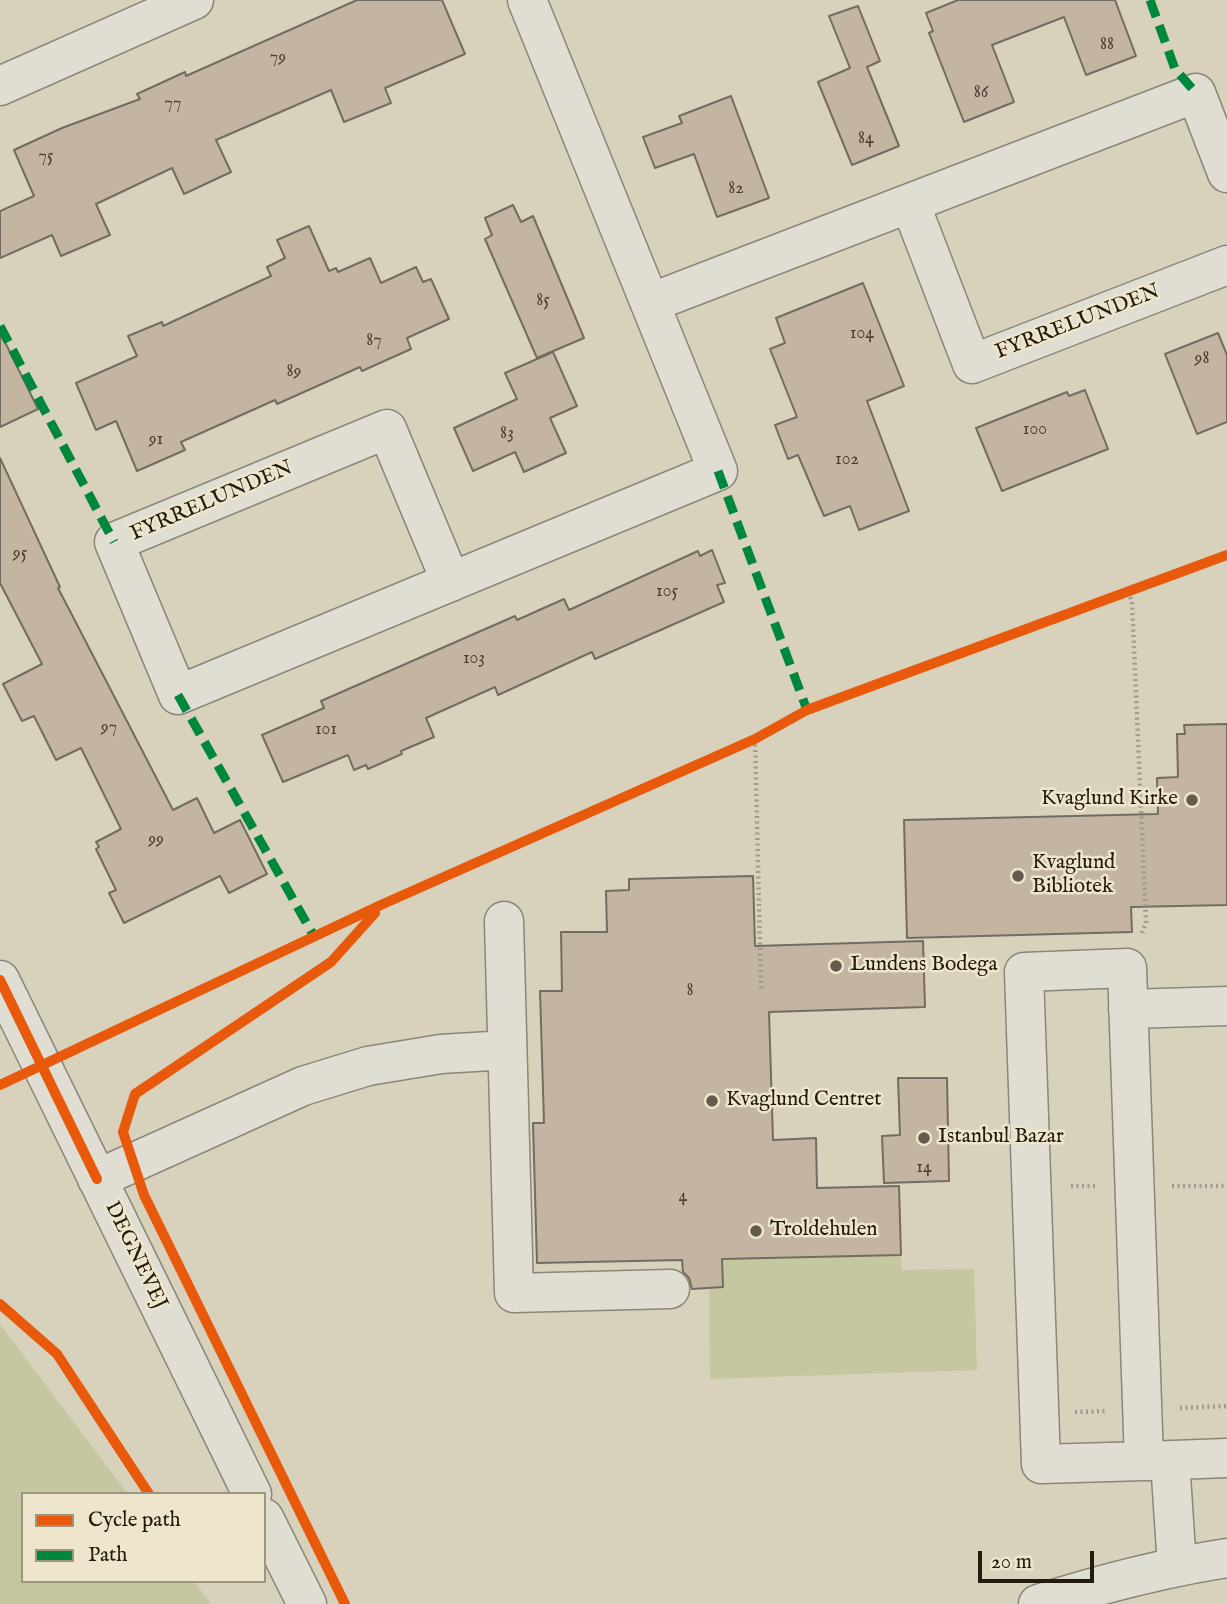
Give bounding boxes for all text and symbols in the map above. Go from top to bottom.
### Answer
house number: 88 [1100,34,1114,56]
house number: 79 [270,47,286,69]
house number: 86 [974,82,988,104]
house number: 77 [165,93,181,115]
house number: 84 [858,128,874,150]
house number: 75 [39,146,53,168]
house number: 82 [728,178,744,200]
street label: FYRRELUNDEN [992,280,1164,366]
house number: 85 [536,290,550,312]
house number: 104 [850,323,874,345]
house number: 87 [366,330,382,352]
house number: 98 [1195,348,1209,370]
house number: 89 [287,361,301,383]
house number: 100 [1023,419,1047,441]
house number: 83 [500,423,514,445]
house number: 91 [149,429,163,451]
house number: 102 [835,449,859,471]
street label: FYRRELUNDEN [127,456,297,548]
house number: 95 [13,543,27,565]
house number: 105 [656,581,678,603]
house number: 103 [463,648,485,670]
house number: 97 [101,717,117,739]
house number: 101 [315,719,337,741]
place label: Kvaglund Kirke [1041,787,1178,813]
marker: Kvaglund Kirke [1184,792,1200,808]
house number: 99 [148,829,164,851]
place label: Kvaglund Bibliotek [1032,851,1115,901]
marker: Kvaglund Bibliotek [1010,868,1026,884]
place label: Lundens Bodega [850,953,998,979]
marker: Lundens Bodega [828,958,844,974]
house number: 8 [686,980,694,1002]
place label: Kvaglund Centret [726,1088,881,1114]
marker: Kvaglund Centret [704,1093,720,1109]
place label: Istanbul Bazar [938,1125,1064,1151]
marker: Istanbul Bazar [916,1130,932,1146]
house number: 14 [916,1157,932,1179]
house number: 4 [679,1186,687,1208]
street label: DEGNEVEJ [98,1198,172,1314]
place label: Troldehulen [770,1218,878,1244]
marker: Troldehulen [748,1223,764,1239]
legend [21,1492,266,1583]
text: Cycle path [88,1507,181,1534]
scale bar [982,1538,1098,1582]
text: Path [88,1542,127,1569]
text: 20 m [991,1549,1032,1576]

